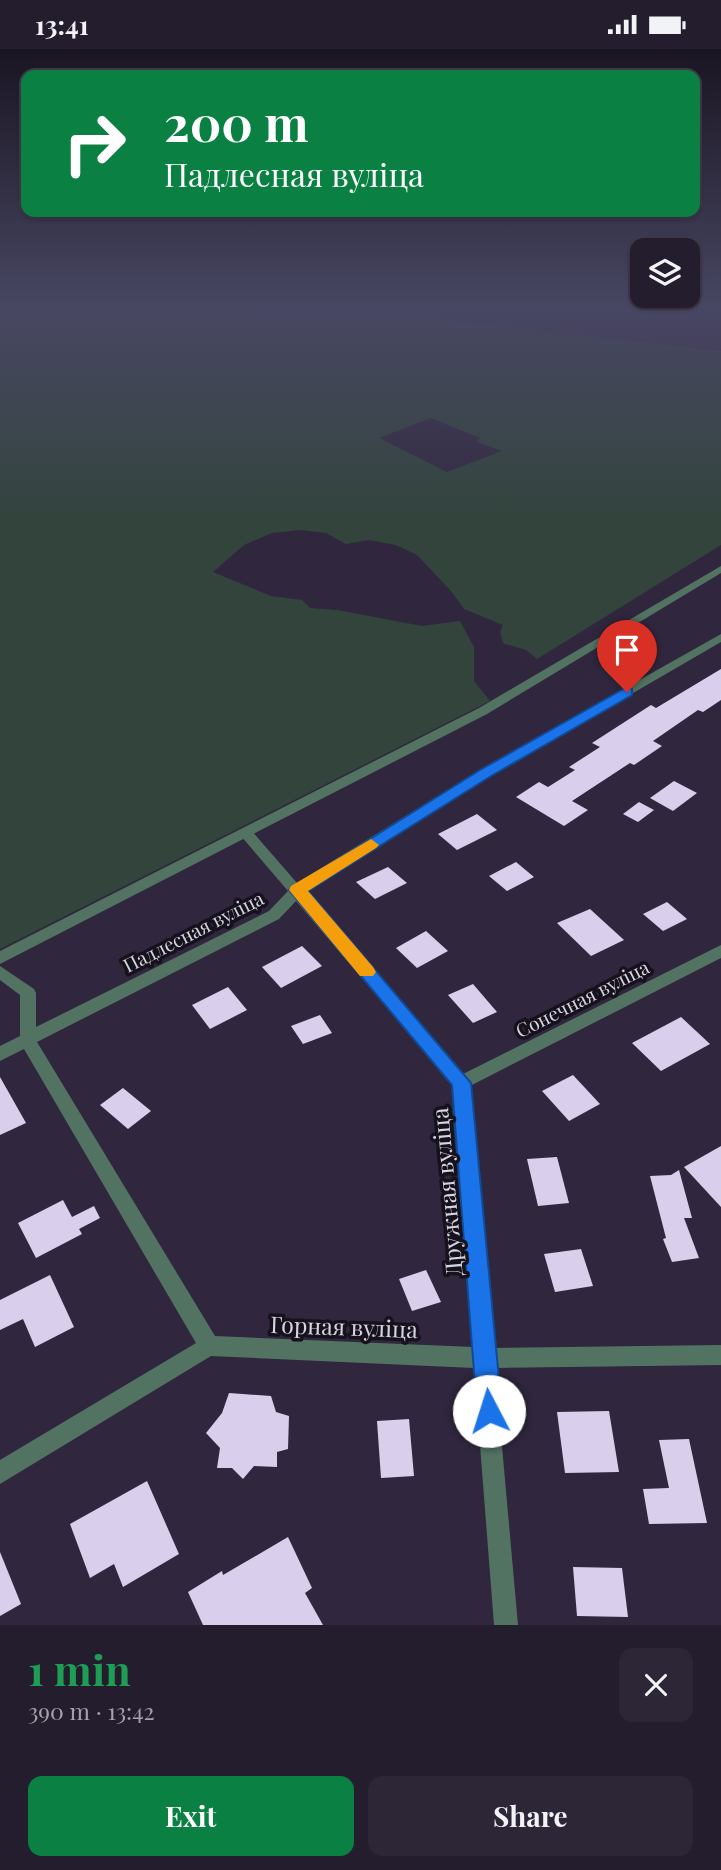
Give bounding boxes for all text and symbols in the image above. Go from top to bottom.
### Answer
text: 13:41 [35,7,89,42]
text: 200 m [164,89,309,154]
icon: right [49,98,140,189]
text: Падлесная вуліца [164,152,424,195]
map controls [630,238,700,308]
button: layers [630,238,700,308]
pin [597,620,657,692]
icon: arrive [608,631,646,669]
street label: Падлесная вуліца [118,884,268,978]
street label: Сонечная вуліца [511,953,654,1043]
street label: Дружная вуліца [423,1106,469,1277]
street label: Горная вуліца [270,1308,419,1344]
position arrow [452,1374,526,1448]
text: 1 min [28,1641,131,1697]
button: close [619,1648,693,1722]
text: 390 m · 13:42 [28,1695,155,1726]
button: Exit [28,1776,354,1856]
button: Share [368,1776,693,1856]

